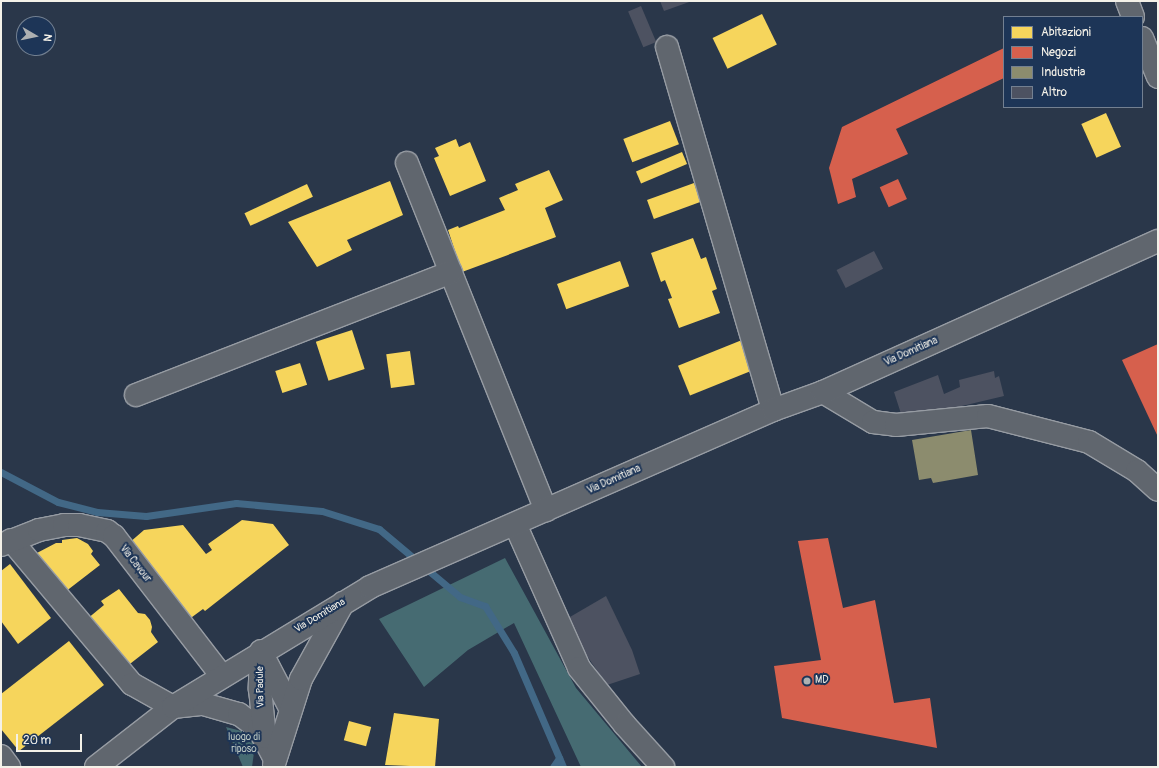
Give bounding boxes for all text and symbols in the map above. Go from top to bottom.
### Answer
north arrow [16,16,56,56]
legend [1003,16,1143,108]
text: Abitazioni [1041,25,1091,40]
text: N [40,33,54,42]
text: Negozi [1041,45,1076,60]
text: Industria [1041,65,1085,80]
text: Altro [1041,85,1067,100]
street label: Via Domitiana [882,335,940,369]
street label: Via Domitiana [585,463,643,497]
street label: Via Cavour [117,543,153,585]
street label: Via Domitiana [292,596,348,636]
street label: Via Padule [255,666,267,708]
place label: MD [815,675,828,687]
marker: MD [802,676,812,686]
scale bar [18,726,84,752]
park label: luogo di riposo [228,731,260,754]
text: 20 m [23,733,51,748]

